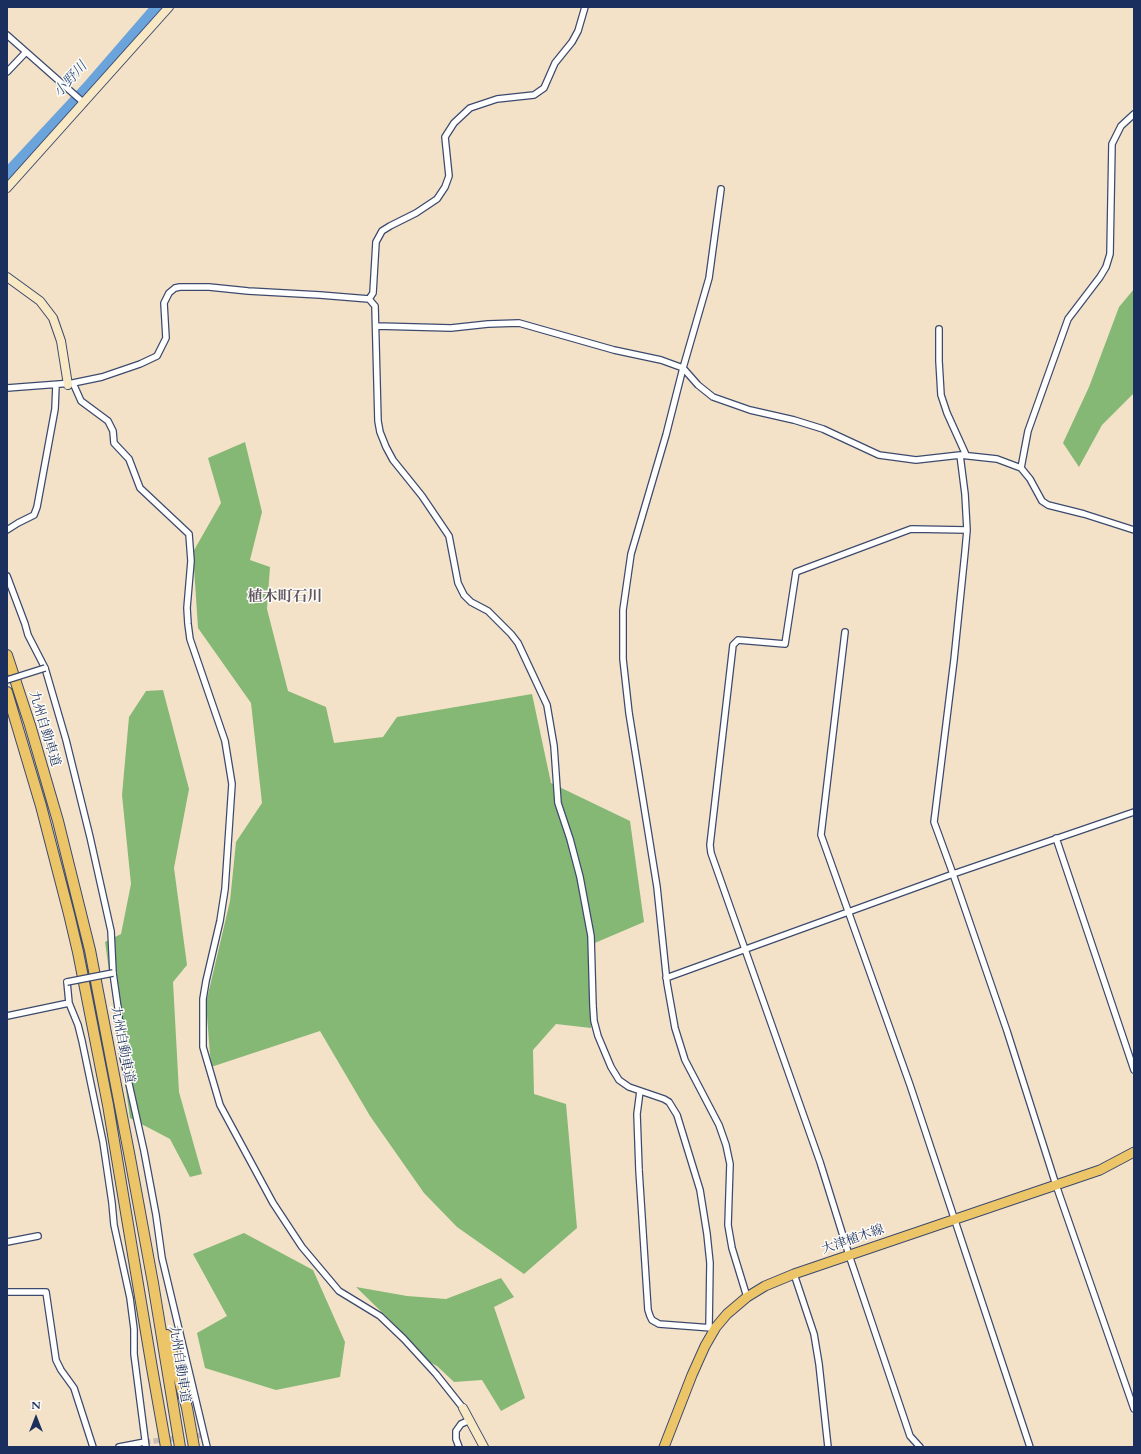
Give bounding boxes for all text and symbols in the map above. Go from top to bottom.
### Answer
water label: 小野川 [51,59,91,101]
district label: 植木町石川 [248,589,322,607]
street label: 九州自動車道 [25,689,63,769]
street label: 九州自動車道 [107,1005,137,1085]
street label: 大津植木線 [820,1222,886,1258]
street label: 九州自動車道 [165,1324,193,1404]
north arrow [16,1398,56,1438]
text: N [31,1398,41,1413]

